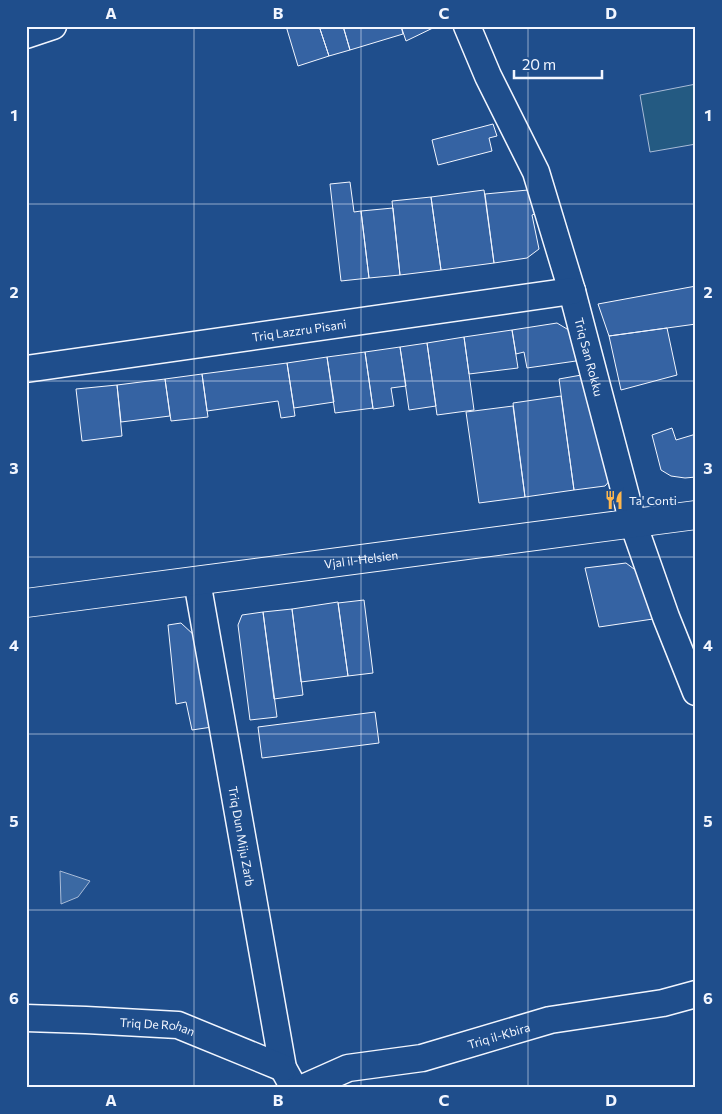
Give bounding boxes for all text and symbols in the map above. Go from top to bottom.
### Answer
text: A [105,3,117,22]
text: B [273,3,284,22]
text: C [439,3,450,22]
text: D [605,3,617,22]
scale bar [514,48,602,80]
text: 20 m [522,55,556,73]
text: 1 [10,105,18,124]
text: 1 [704,105,712,124]
text: 2 [9,282,19,301]
text: 2 [703,282,713,301]
street label: Triq Lazzru Pisani [251,316,347,344]
street label: Triq San Rokku [572,316,606,398]
text: 3 [9,458,19,477]
text: 3 [703,458,713,477]
restaurant icon: Ta' Conti [603,489,625,511]
place label: Ta' Conti [629,493,677,507]
street label: Vjal il-Ħelsien [323,547,399,571]
text: 4 [9,635,19,654]
text: 4 [703,635,713,654]
street label: Triq Dun Miju Zarb [226,785,258,887]
text: 5 [9,811,19,830]
text: 5 [703,811,713,830]
text: 6 [9,988,19,1007]
text: 6 [703,988,713,1007]
street label: Triq De Rohan [119,1015,197,1038]
street label: Triq il-Kbira [466,1019,532,1051]
text: A [105,1090,117,1109]
text: B [273,1090,284,1109]
text: C [439,1090,450,1109]
text: D [605,1090,617,1109]

